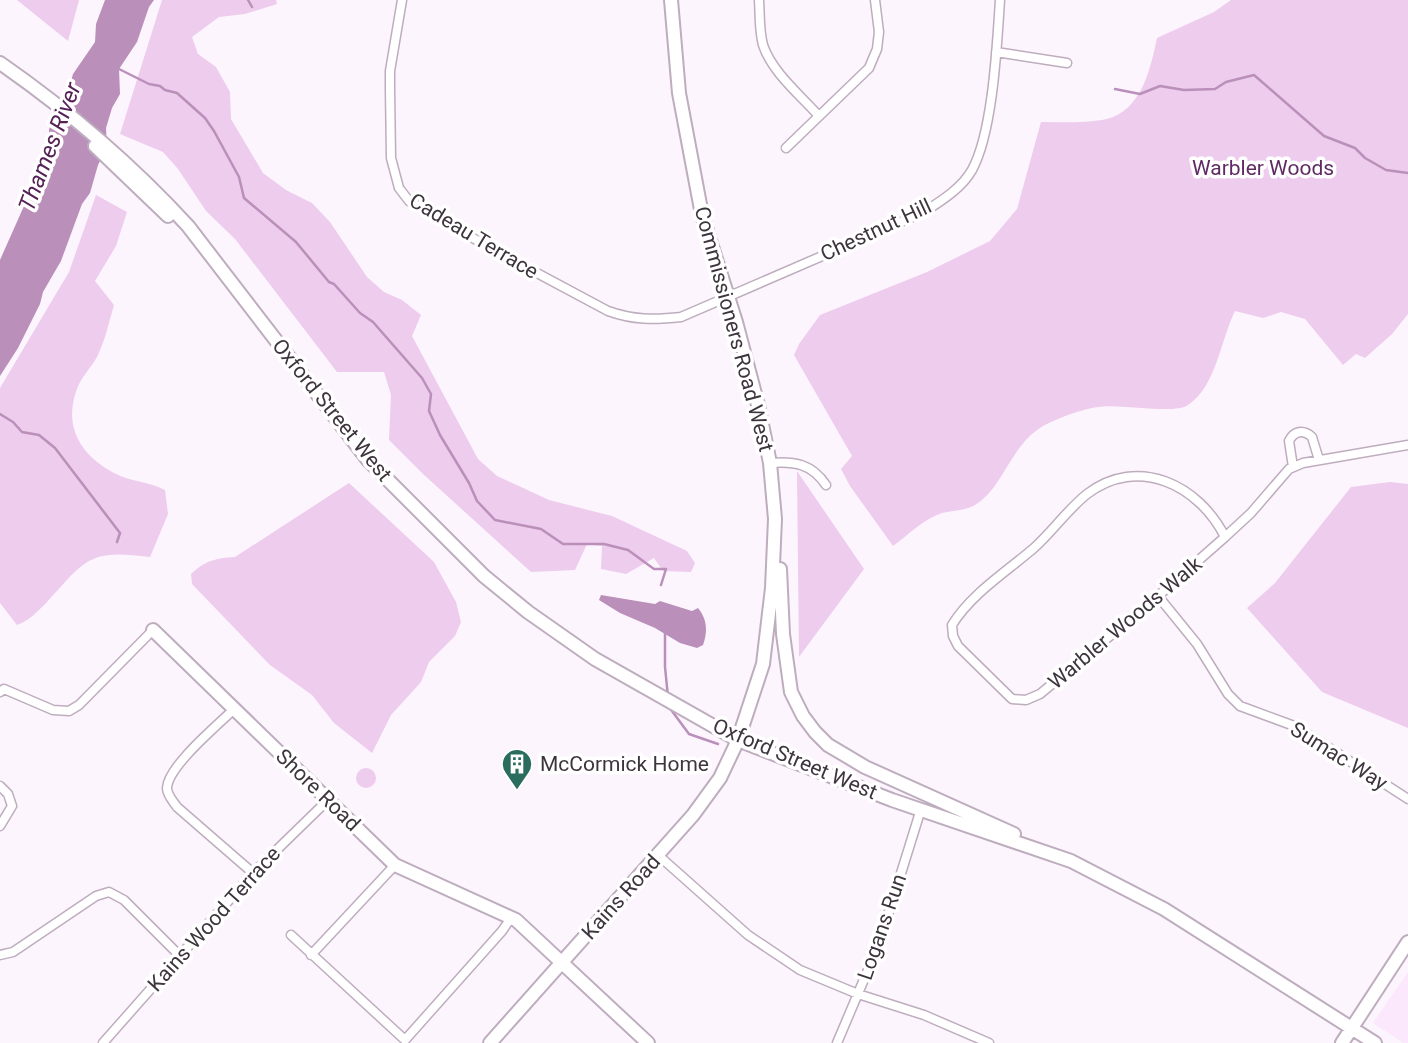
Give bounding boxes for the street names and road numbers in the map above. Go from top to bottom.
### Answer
street label: Cadeau Terrace [405,188,543,284]
street label: Chestnut Hill [817,194,935,266]
street label: Commissioners Road West [690,204,778,454]
street label: Oxford Street West [267,334,397,486]
street label: Warbler Woods Walk [1043,552,1207,694]
street label: Oxford Street West [709,714,881,804]
street label: Sumac Way [1286,717,1392,795]
street label: Shore Road [271,744,365,836]
street label: Kains Wood Terrace [143,842,285,996]
street label: Kains Road [577,850,665,944]
street label: Logans Run [853,871,911,983]

